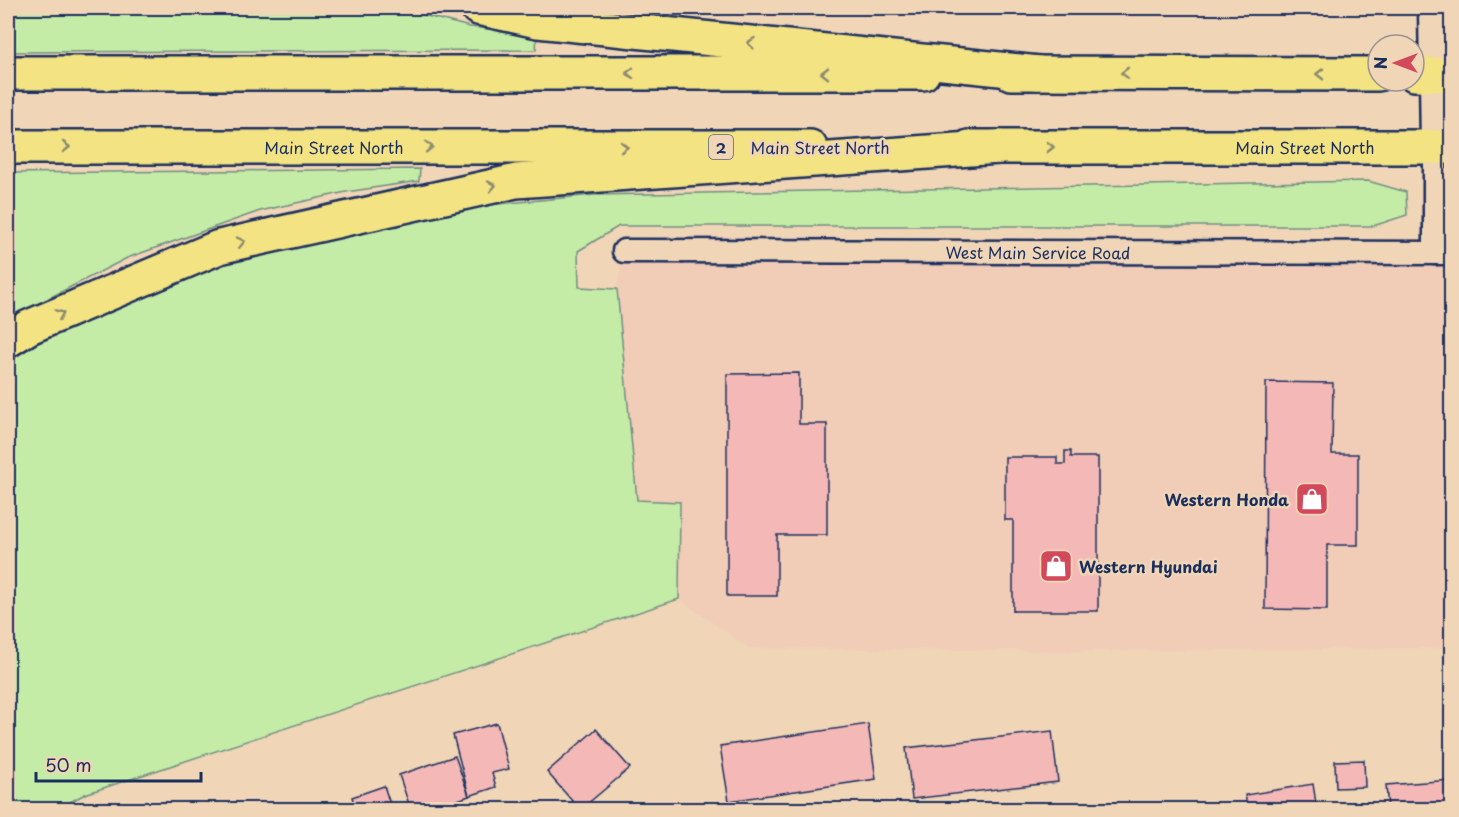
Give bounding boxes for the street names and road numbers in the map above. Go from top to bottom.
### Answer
street label: Main Street North [264,135,404,159]
road number: 2 [709,135,733,159]
street label: Main Street North [750,135,890,159]
street label: Main Street North [1235,135,1375,159]
street label: West Main Service Road [945,240,1131,264]

